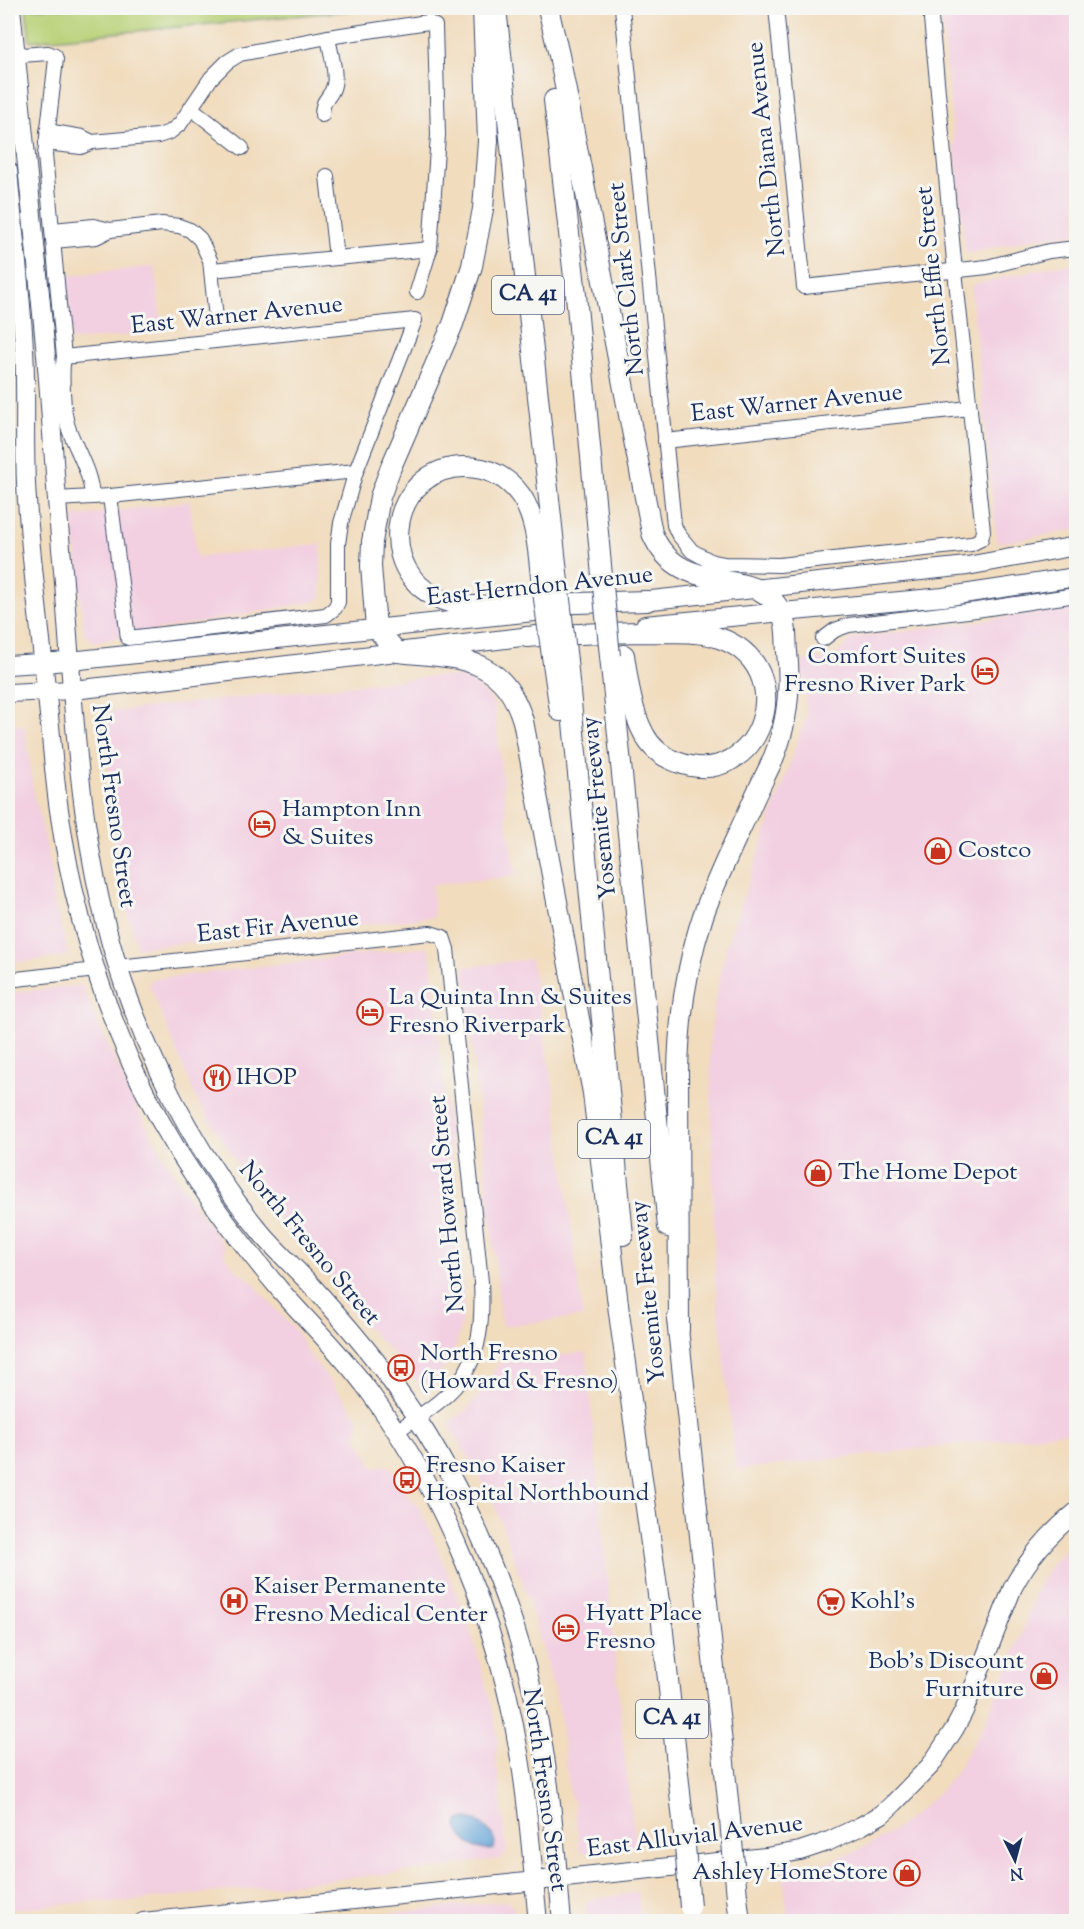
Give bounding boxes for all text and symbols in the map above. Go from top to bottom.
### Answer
street label: North Diana Avenue [739,40,795,258]
street label: North Clark Street [600,181,654,377]
street label: North Effie Street [908,185,960,367]
road number: CA 41 [492,276,564,314]
street label: East Warner Avenue [129,288,345,344]
street label: East Warner Avenue [689,376,905,432]
street label: East Herndon Avenue [425,558,655,616]
place label: Comfort Suites Fresno River Park [784,640,966,702]
hotel icon: Comfort Suites Fresno River Park [970,656,1000,686]
street label: North Fresno Street [82,702,144,910]
street label: Yosemite Freeway [573,715,627,901]
place label: Hampton Inn & Suites [282,793,422,855]
hotel icon: Hampton Inn & Suites [247,809,277,839]
place label: Costco [958,834,1031,868]
shop icon: Costco [923,836,953,866]
street label: East Fir Avenue [196,902,360,952]
place label: La Quinta Inn & Suites Fresno Riverpark [389,981,632,1043]
hotel icon: La Quinta Inn & Suites Fresno Riverpark [355,997,385,1027]
place label: IHOP [236,1061,297,1095]
restaurant icon: IHOP [202,1063,232,1093]
street label: North Howard Street [422,1094,474,1314]
road number: CA 41 [578,1120,650,1158]
street label: North Fresno Street [230,1155,388,1333]
place label: The Home Depot [838,1156,1018,1190]
shop icon: The Home Depot [803,1158,833,1188]
street label: Yosemite Freeway [622,1199,676,1385]
place label: North Fresno (Howard & Fresno) [420,1337,619,1399]
bus stop icon: North Fresno (Howard & Fresno) [386,1353,416,1383]
place label: Fresno Kaiser Hospital Northbound [426,1449,650,1511]
bus stop icon: Fresno Kaiser Hospital Northbound [392,1465,422,1495]
place label: Kaiser Permanente Fresno Medical Center [254,1570,488,1632]
place label: Kohl's [850,1585,915,1619]
hospital icon: Kaiser Permanente Fresno Medical Center [219,1586,249,1616]
supermarket icon: Kohl's [816,1587,846,1617]
place label: Hyatt Place Fresno [586,1597,702,1659]
hotel icon: Hyatt Place Fresno [551,1613,581,1643]
place label: Bob's Discount Furniture [868,1645,1024,1707]
shop icon: Bob's Discount Furniture [1029,1661,1059,1691]
street label: North Fresno Street [513,1686,575,1894]
road number: CA 41 [636,1700,708,1738]
street label: East Alluvial Avenue [585,1807,805,1867]
north arrow [985,1830,1045,1890]
place label: Ashley HomeStore [692,1856,888,1890]
shop icon: Ashley HomeStore [892,1858,922,1888]
text: N [1009,1860,1024,1885]

